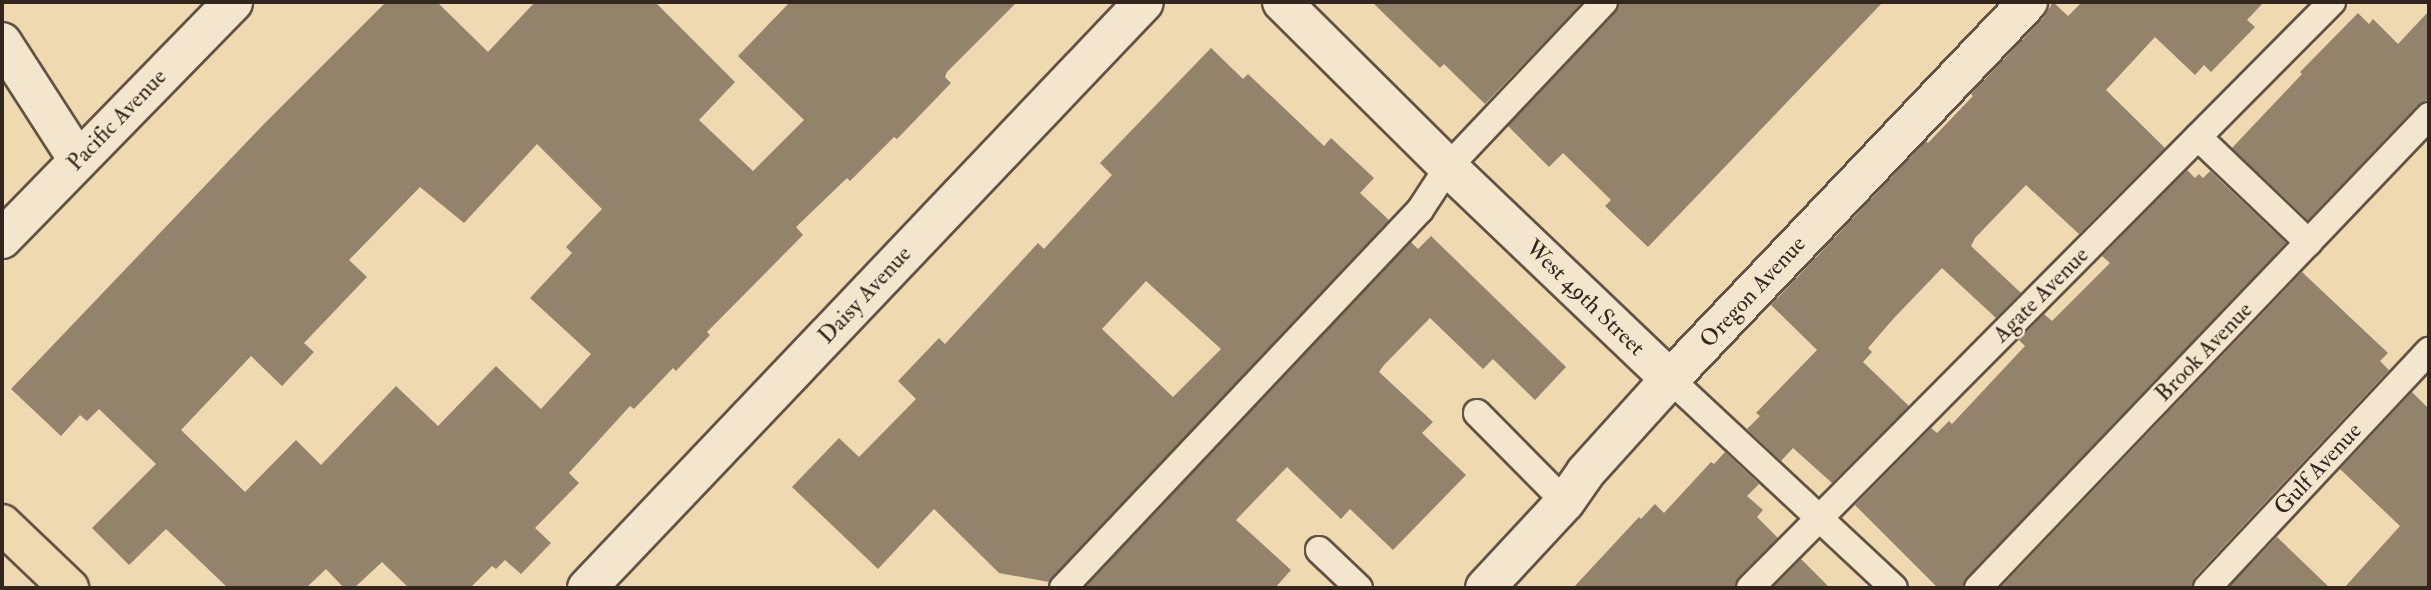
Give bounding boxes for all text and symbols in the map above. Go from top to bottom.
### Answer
street label: Pacific Avenue [62,63,172,177]
street label: Oregon Avenue [1694,230,1812,354]
street label: West 49th Street [1520,234,1650,362]
street label: Daisy Avenue [813,240,917,350]
street label: Agate Avenue [1987,241,2095,349]
street label: Brook Avenue [2150,296,2258,408]
street label: Gulf Avenue [2268,417,2368,521]

